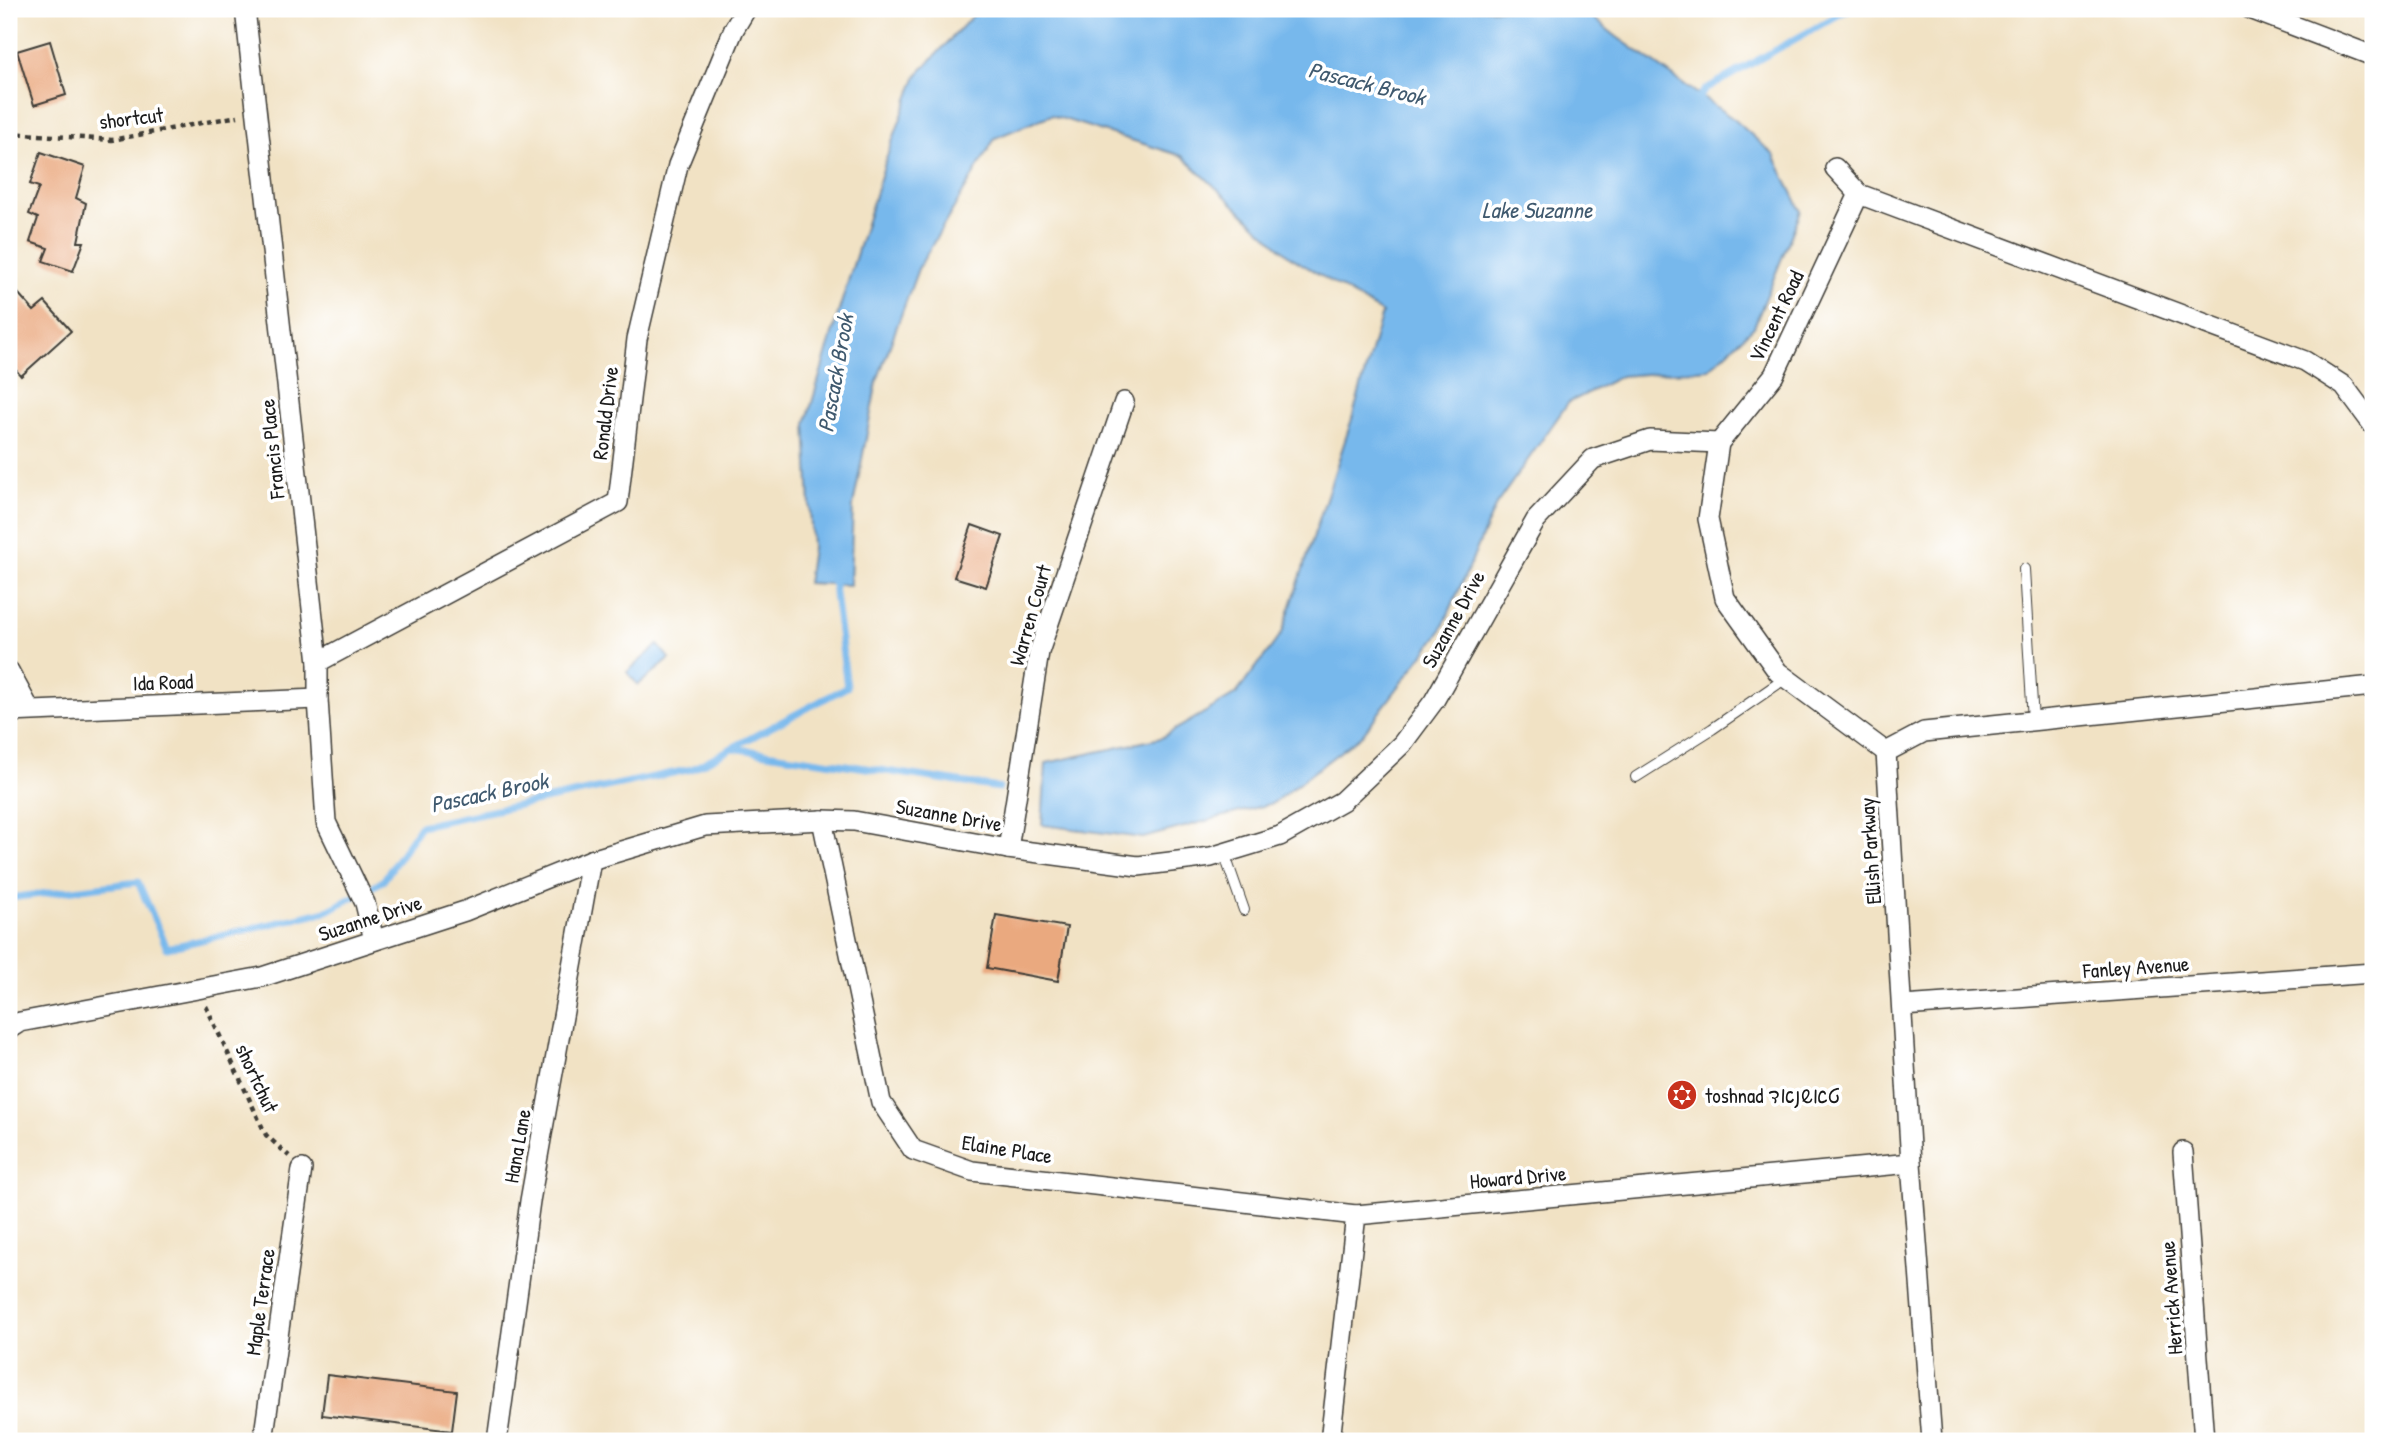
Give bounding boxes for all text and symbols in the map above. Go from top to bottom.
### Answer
water label: Pascack Brook [1305,54,1431,113]
street label: shortcut [97,100,166,136]
water label: Lake Suzanne [1482,194,1593,225]
street label: Vincent Road [1741,265,1811,367]
water label: Pascack Brook [809,309,861,434]
street label: Ronald Drive [585,365,625,461]
street label: Francis Place [252,398,292,501]
street label: Warren Court [1002,560,1058,669]
street label: Suzanne Drive [1414,565,1492,673]
street label: Ida Road [132,666,194,698]
water label: Pascack Brook [427,764,553,820]
street label: Suzanne Drive [894,791,1004,839]
street label: Ellish Parkway [1852,797,1888,905]
street label: Suzanne Drive [315,888,425,948]
street label: Fanley Avenue [2081,949,2190,985]
street label: shortchut [228,1039,286,1118]
synagogue icon: toshnad טאשנאד [1665,1078,1699,1112]
place label: toshnad טאשנאד [1705,1081,1840,1110]
street label: Hana Lane [496,1107,538,1185]
street label: Elaine Place [960,1128,1054,1170]
street label: Howard Drive [1468,1158,1568,1196]
street label: Herrick Avenue [2153,1240,2189,1356]
street label: Maple Terrace [238,1247,282,1357]

